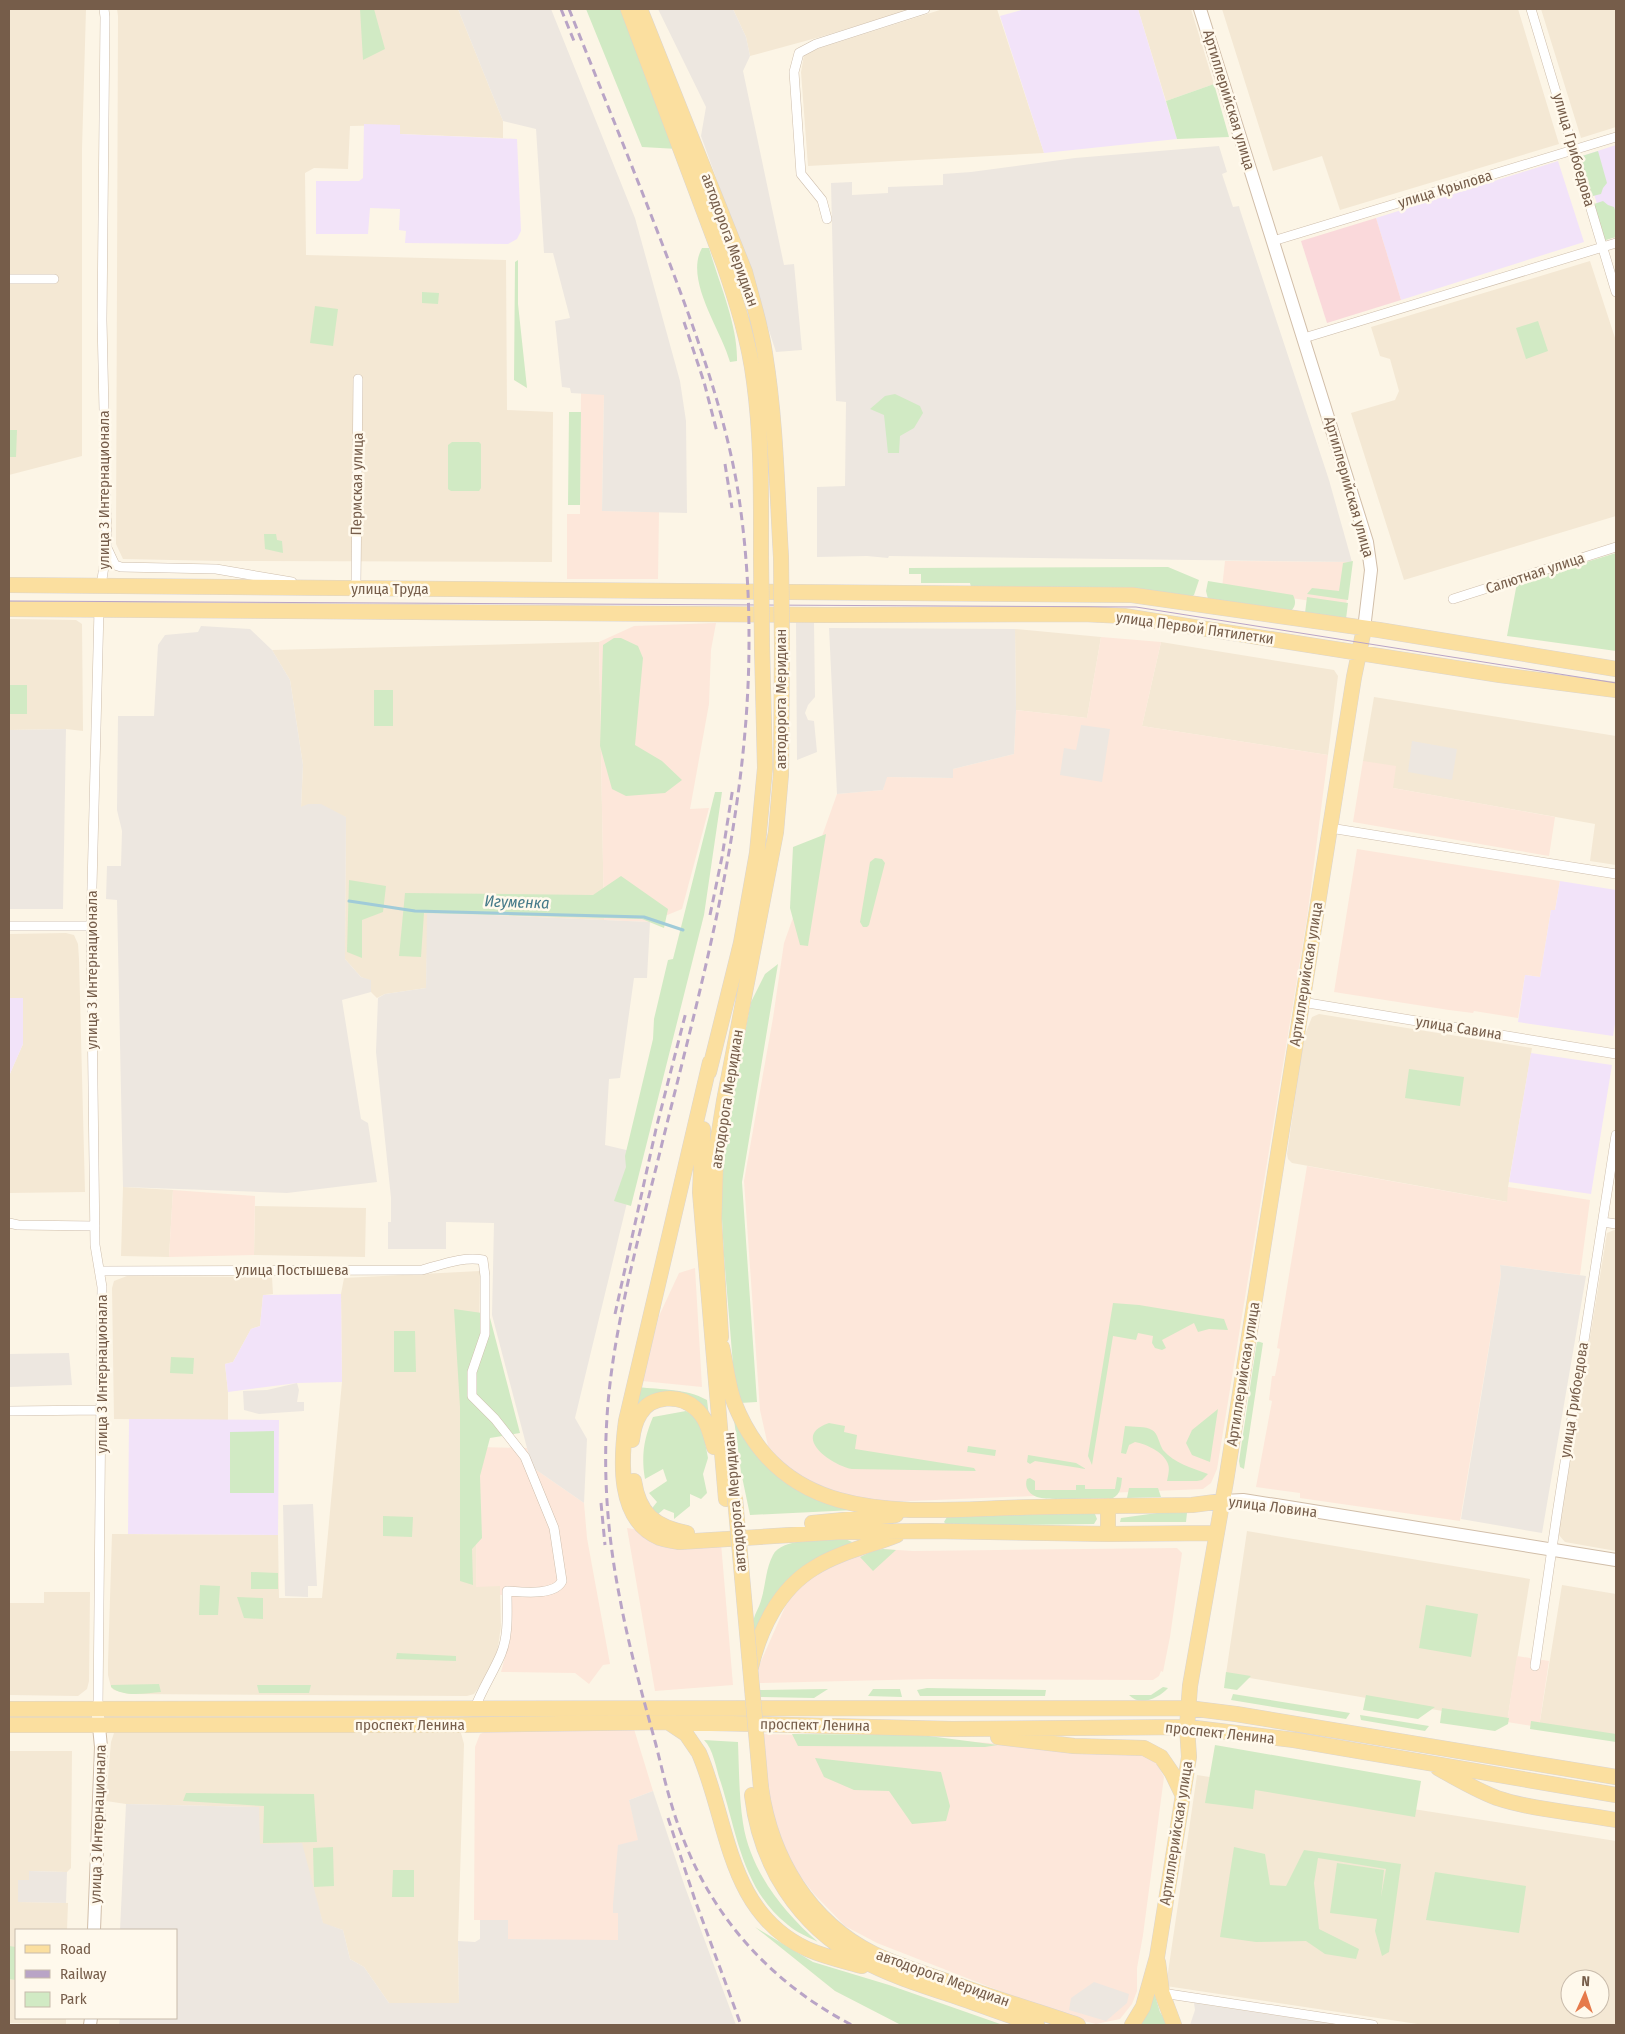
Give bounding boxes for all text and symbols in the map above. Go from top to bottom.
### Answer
street label: Артиллерийская улица [1199,28,1259,172]
street label: улица Грибоедова [1549,91,1599,209]
street label: улица Крылова [1396,166,1494,212]
street label: автодорога Меридиан [698,171,762,309]
street label: улица 3 Интернационала [95,410,113,570]
street label: Артиллерийская улица [1320,414,1378,560]
street label: Пермская улица [347,433,367,535]
street label: Салютная улица [1483,549,1587,597]
street label: улица Труда [351,580,429,598]
street label: улица Первой Пятилетки [1115,608,1275,648]
street label: автодорога Меридиан [772,629,790,769]
street label: улица 3 Интернационала [83,890,101,1050]
water label: Игуменка [484,891,550,913]
street label: Артиллерийская улица [1286,901,1326,1047]
street label: улица Савина [1415,1012,1503,1044]
street label: автодорога Меридиан [707,1028,747,1170]
street label: улица Постышева [235,1261,349,1279]
street label: улица 3 Интернационала [93,1294,111,1454]
street label: Артиллерийская улица [1223,1301,1263,1447]
street label: улица Грибоедова [1556,1341,1592,1459]
street label: автодорога Меридиан [720,1431,750,1573]
street label: улица Ловина [1228,1493,1318,1521]
street label: проспект Ленина [760,1715,870,1735]
street label: проспект Ленина [355,1716,465,1734]
street label: проспект Ленина [1164,1718,1276,1748]
street label: улица 3 Интернационала [86,1744,110,1904]
street label: Артиллерийская улица [1156,1760,1196,1906]
legend [15,1929,178,2019]
text: Road [60,1940,91,1958]
street label: автодорога Меридиан [874,1946,1012,2010]
text: Railway [60,1965,107,1983]
north arrow [1560,1969,1610,2019]
text: N [1581,1973,1590,1990]
text: Park [60,1990,87,2008]

